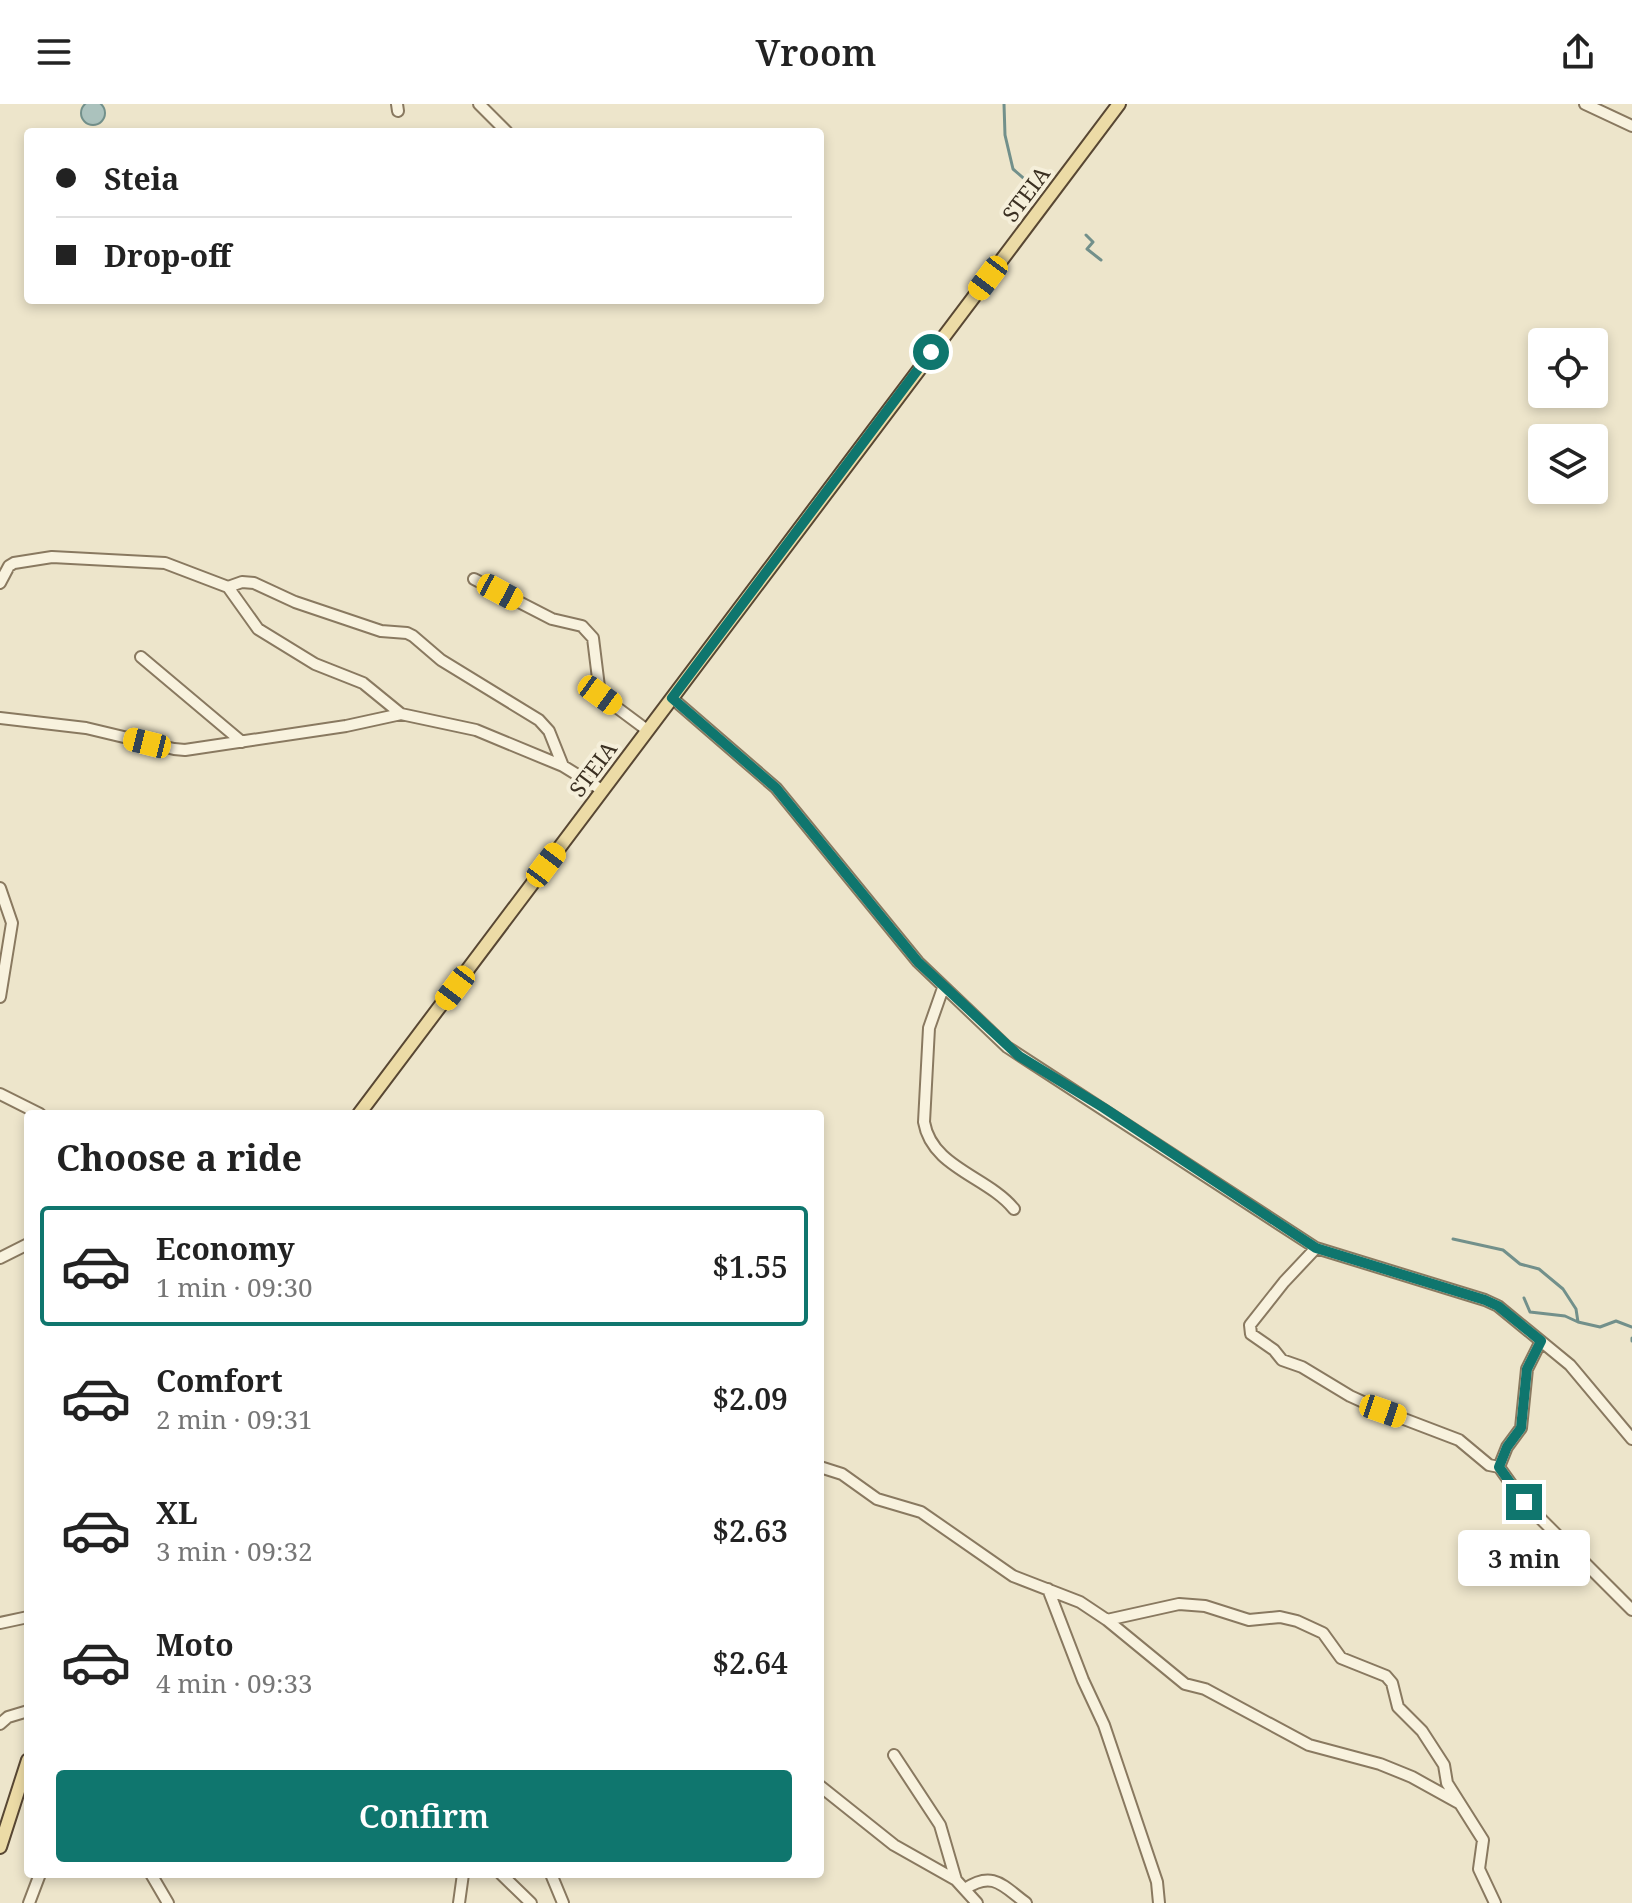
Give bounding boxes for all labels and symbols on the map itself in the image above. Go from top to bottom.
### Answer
street label: STEIA [994,159,1056,227]
car [964,252,1012,304]
route start [913,334,949,370]
car [473,570,527,614]
car [574,671,626,719]
car [121,726,173,760]
street label: STEIA [561,734,623,802]
car [522,839,570,891]
car [431,962,479,1014]
car [1356,1392,1410,1430]
route end [1506,1484,1542,1520]
callout: 3 min [1458,1530,1590,1586]

